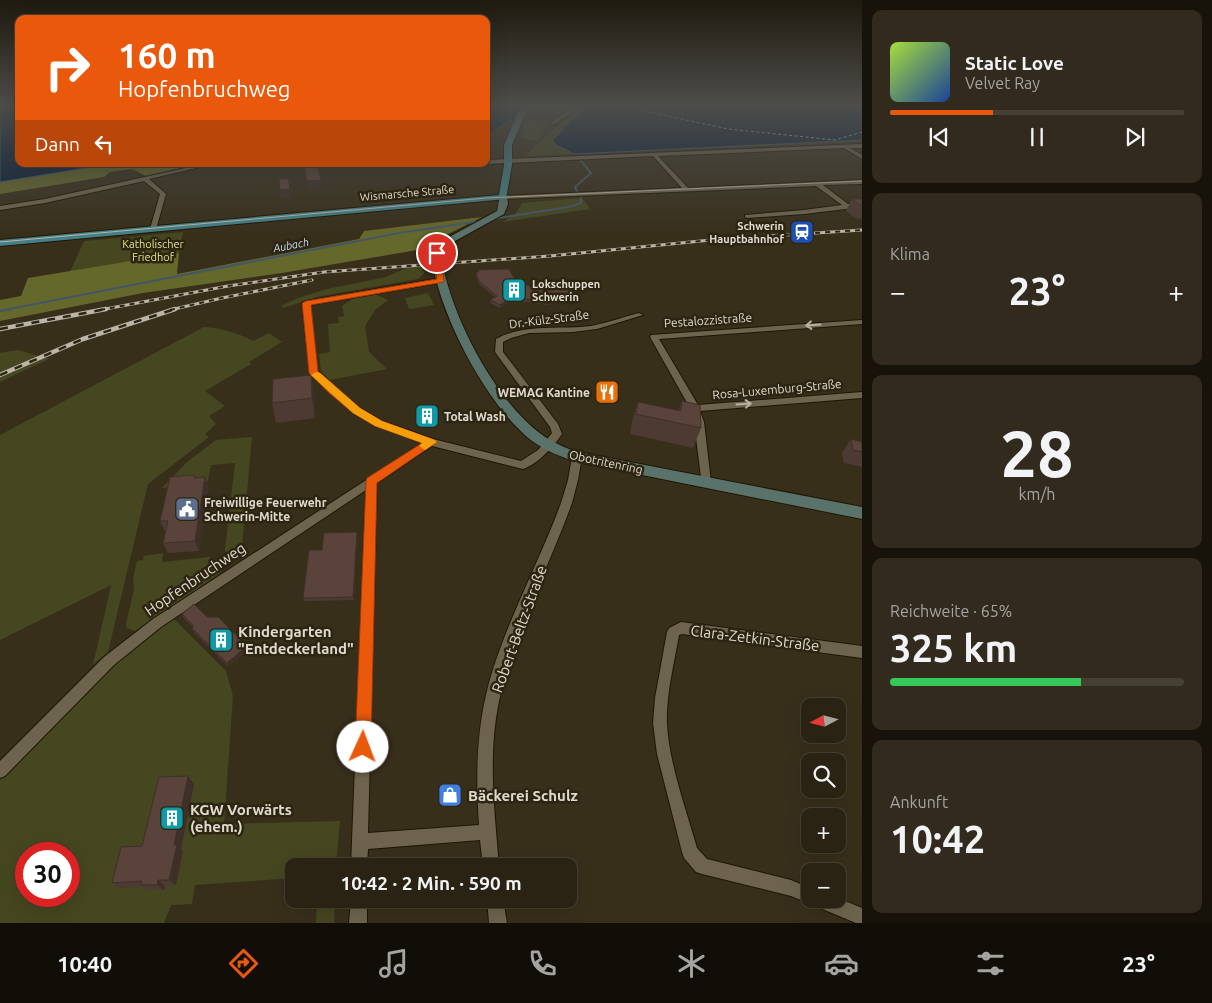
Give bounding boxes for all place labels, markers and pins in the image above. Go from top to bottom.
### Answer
station icon: Schwerin Hauptbahnhof [789,219,815,245]
place label: Schwerin Hauptbahnhof [709,220,784,245]
pin [416,232,458,274]
building icon: Lokschuppen Schwerin [501,277,527,303]
place label: Lokschuppen Schwerin [532,278,600,303]
restaurant icon: WEMAG Kantine [594,379,620,405]
place label: WEMAG Kantine [498,386,590,399]
building icon: Total Wash [414,403,440,429]
place label: Total Wash [444,410,506,423]
public building icon: Freiwillige Feuerwehr Schwerin-Mitte [174,496,200,522]
place label: Freiwillige Feuerwehr Schwerin-Mitte [204,496,327,523]
place label: Kindergarten "Entdeckerland" [238,623,354,657]
building icon: Kindergarten "Entdeckerland" [208,627,234,653]
shop icon: Bäckerei Schulz [437,782,463,808]
place label: Bäckerei Schulz [468,787,578,804]
place label: KGW Vorwärts (ehem.) [190,801,292,835]
building icon: KGW Vorwärts (ehem.) [159,805,185,831]

